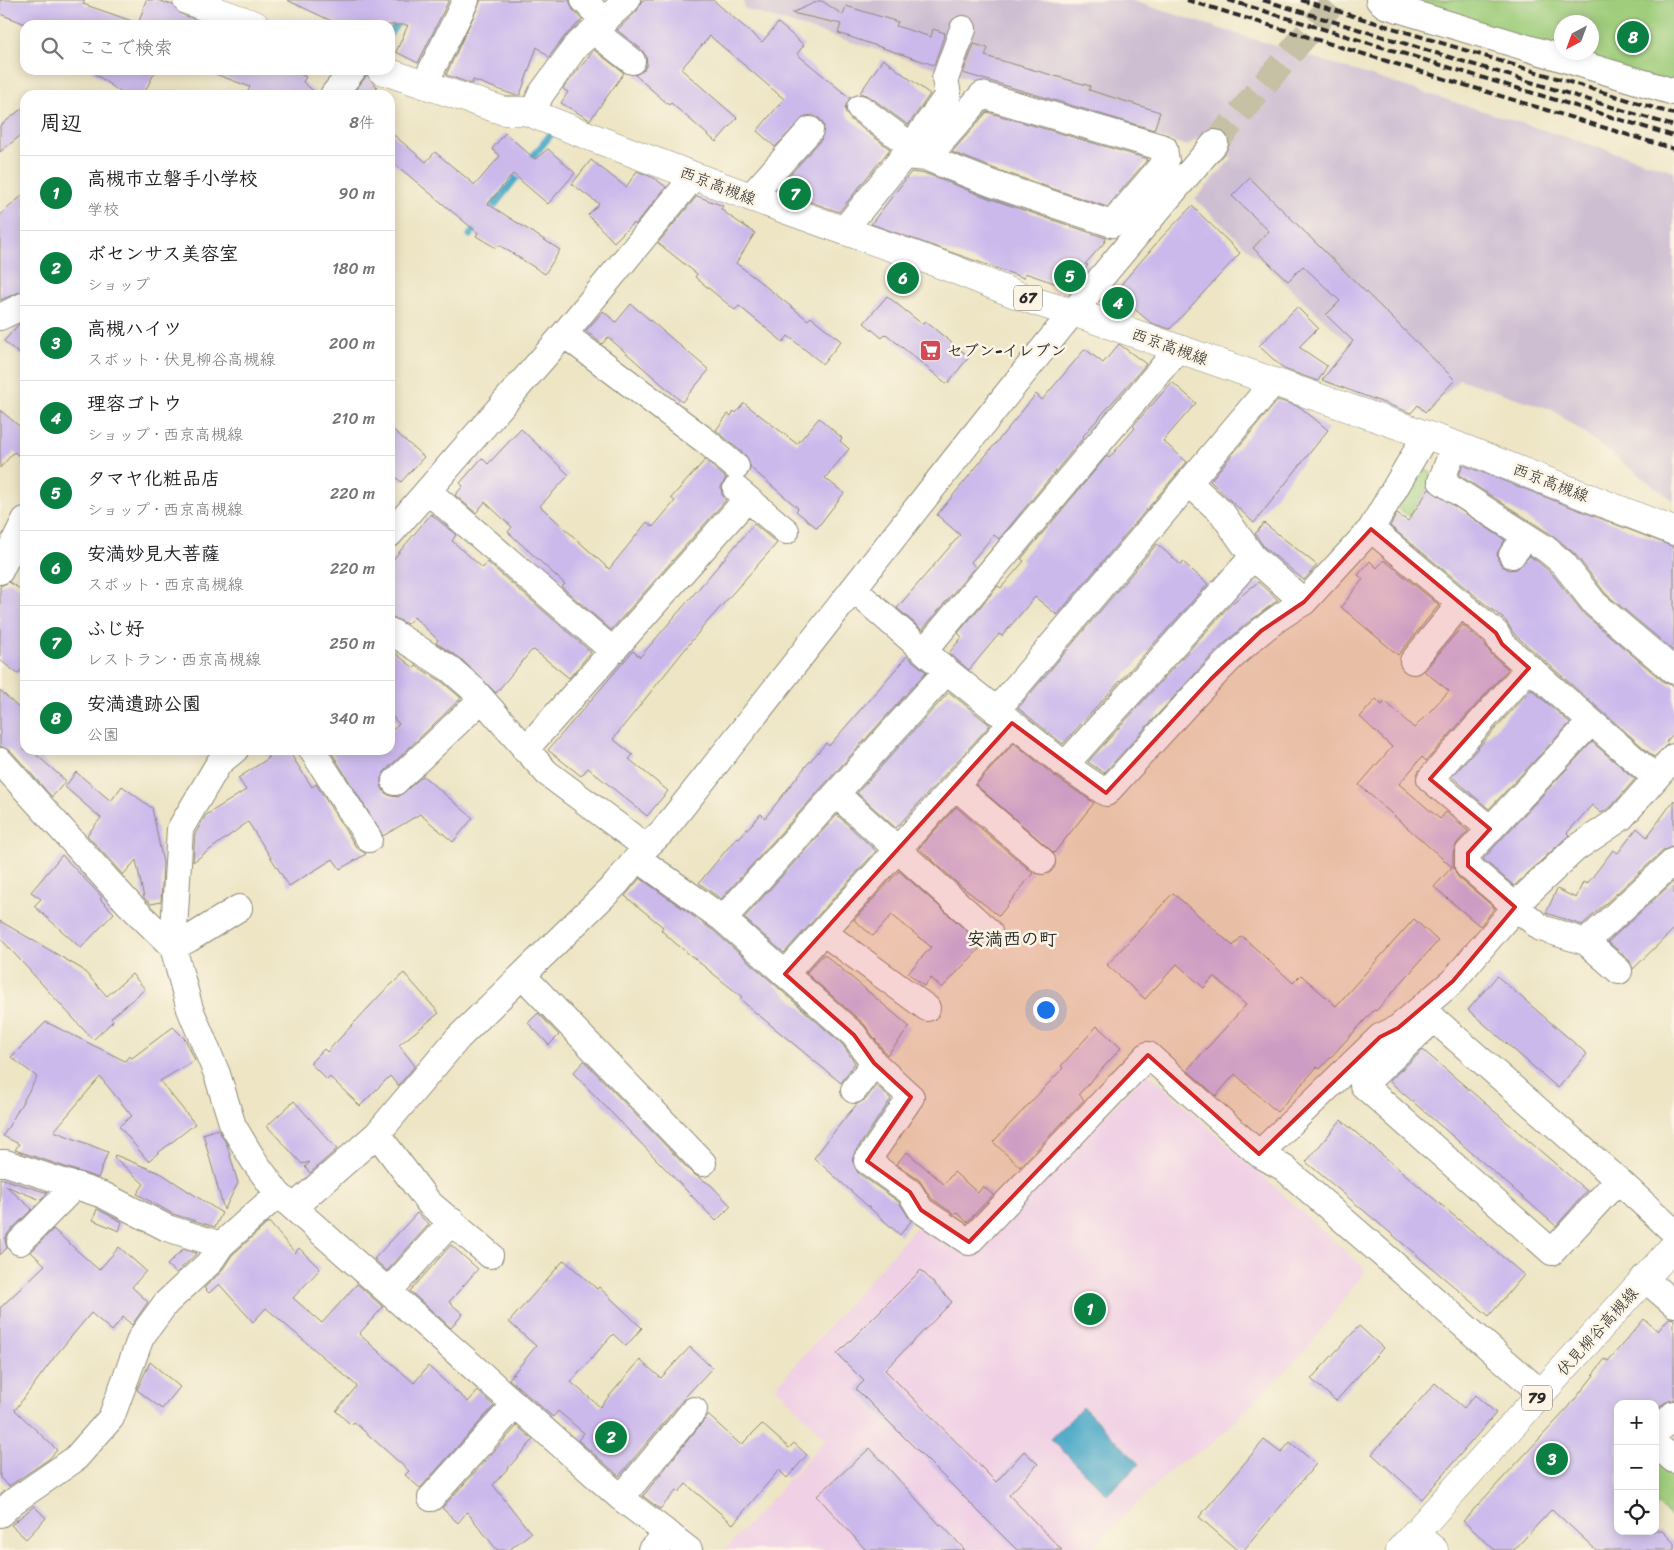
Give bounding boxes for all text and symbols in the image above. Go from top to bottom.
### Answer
north arrow [1554,15,1599,60]
pin: 8 [1617,18,1649,56]
search box [20,20,395,75]
text: ここで検索 [78,31,173,64]
icon: search [38,34,66,62]
text: 周辺 [40,104,82,142]
text: 8件 [349,108,375,137]
street label: 西京高槻線 [675,158,760,213]
text: 高槻市立磐手小学校 [87,162,258,195]
pin: 7 [779,175,811,213]
text: 1 [53,179,59,208]
text: 90 m [339,179,375,208]
text: 学校 [87,195,119,224]
text: ボセンサス美容室 [87,237,238,270]
text: 2 [51,254,61,283]
text: 180 m [332,254,375,283]
pin: 5 [1054,257,1086,295]
pin: 6 [887,259,919,297]
text: ショップ [87,270,150,299]
pin: 4 [1102,284,1134,322]
road number: 67 [1014,286,1042,310]
text: 高槻ハイツ [87,312,182,345]
street label: 西京高槻線 [1127,319,1212,374]
text: 3 [52,329,60,358]
text: 200 m [329,329,375,358]
place label: セブン-イレブン [947,336,1066,365]
supermarket icon: セブン-イレブン [919,338,943,362]
text: スポット · 伏見柳谷高槻線 [87,345,276,374]
text: 理容ゴトウ [87,387,182,420]
text: 4 [51,404,61,433]
text: 210 m [332,404,375,433]
text: ショップ · 西京高槻線 [87,420,243,449]
street label: 西京高槻線 [1508,455,1593,510]
text: タマヤ化粧品店 [87,462,220,495]
text: 5 [51,479,61,508]
text: 220 m [330,479,375,508]
text: ショップ · 西京高槻線 [87,495,243,524]
text: 安満妙見大菩薩 [87,537,220,570]
text: 6 [51,554,61,583]
text: 220 m [330,554,375,583]
text: スポット · 西京高槻線 [87,570,244,599]
text: ふじ好 [87,612,144,645]
text: 7 [51,629,61,658]
text: 250 m [329,629,375,658]
text: レストラン · 西京高槻線 [87,645,261,674]
text: 安満遺跡公園 [87,687,201,720]
text: 8 [51,704,61,733]
text: 340 m [330,704,375,733]
text: 公園 [87,720,119,749]
district label: 安満西の町 [967,923,1057,955]
your location [1033,997,1059,1023]
street label: 伏見柳谷高槻線 [1549,1280,1646,1383]
pin: 1 [1074,1290,1106,1328]
road number: 79 [1522,1386,1552,1410]
map controls [1614,1400,1659,1535]
button: + [1614,1400,1659,1445]
pin: 2 [595,1418,627,1456]
pin: 3 [1536,1440,1568,1478]
button: − [1614,1445,1659,1490]
button: locate [1614,1490,1659,1535]

